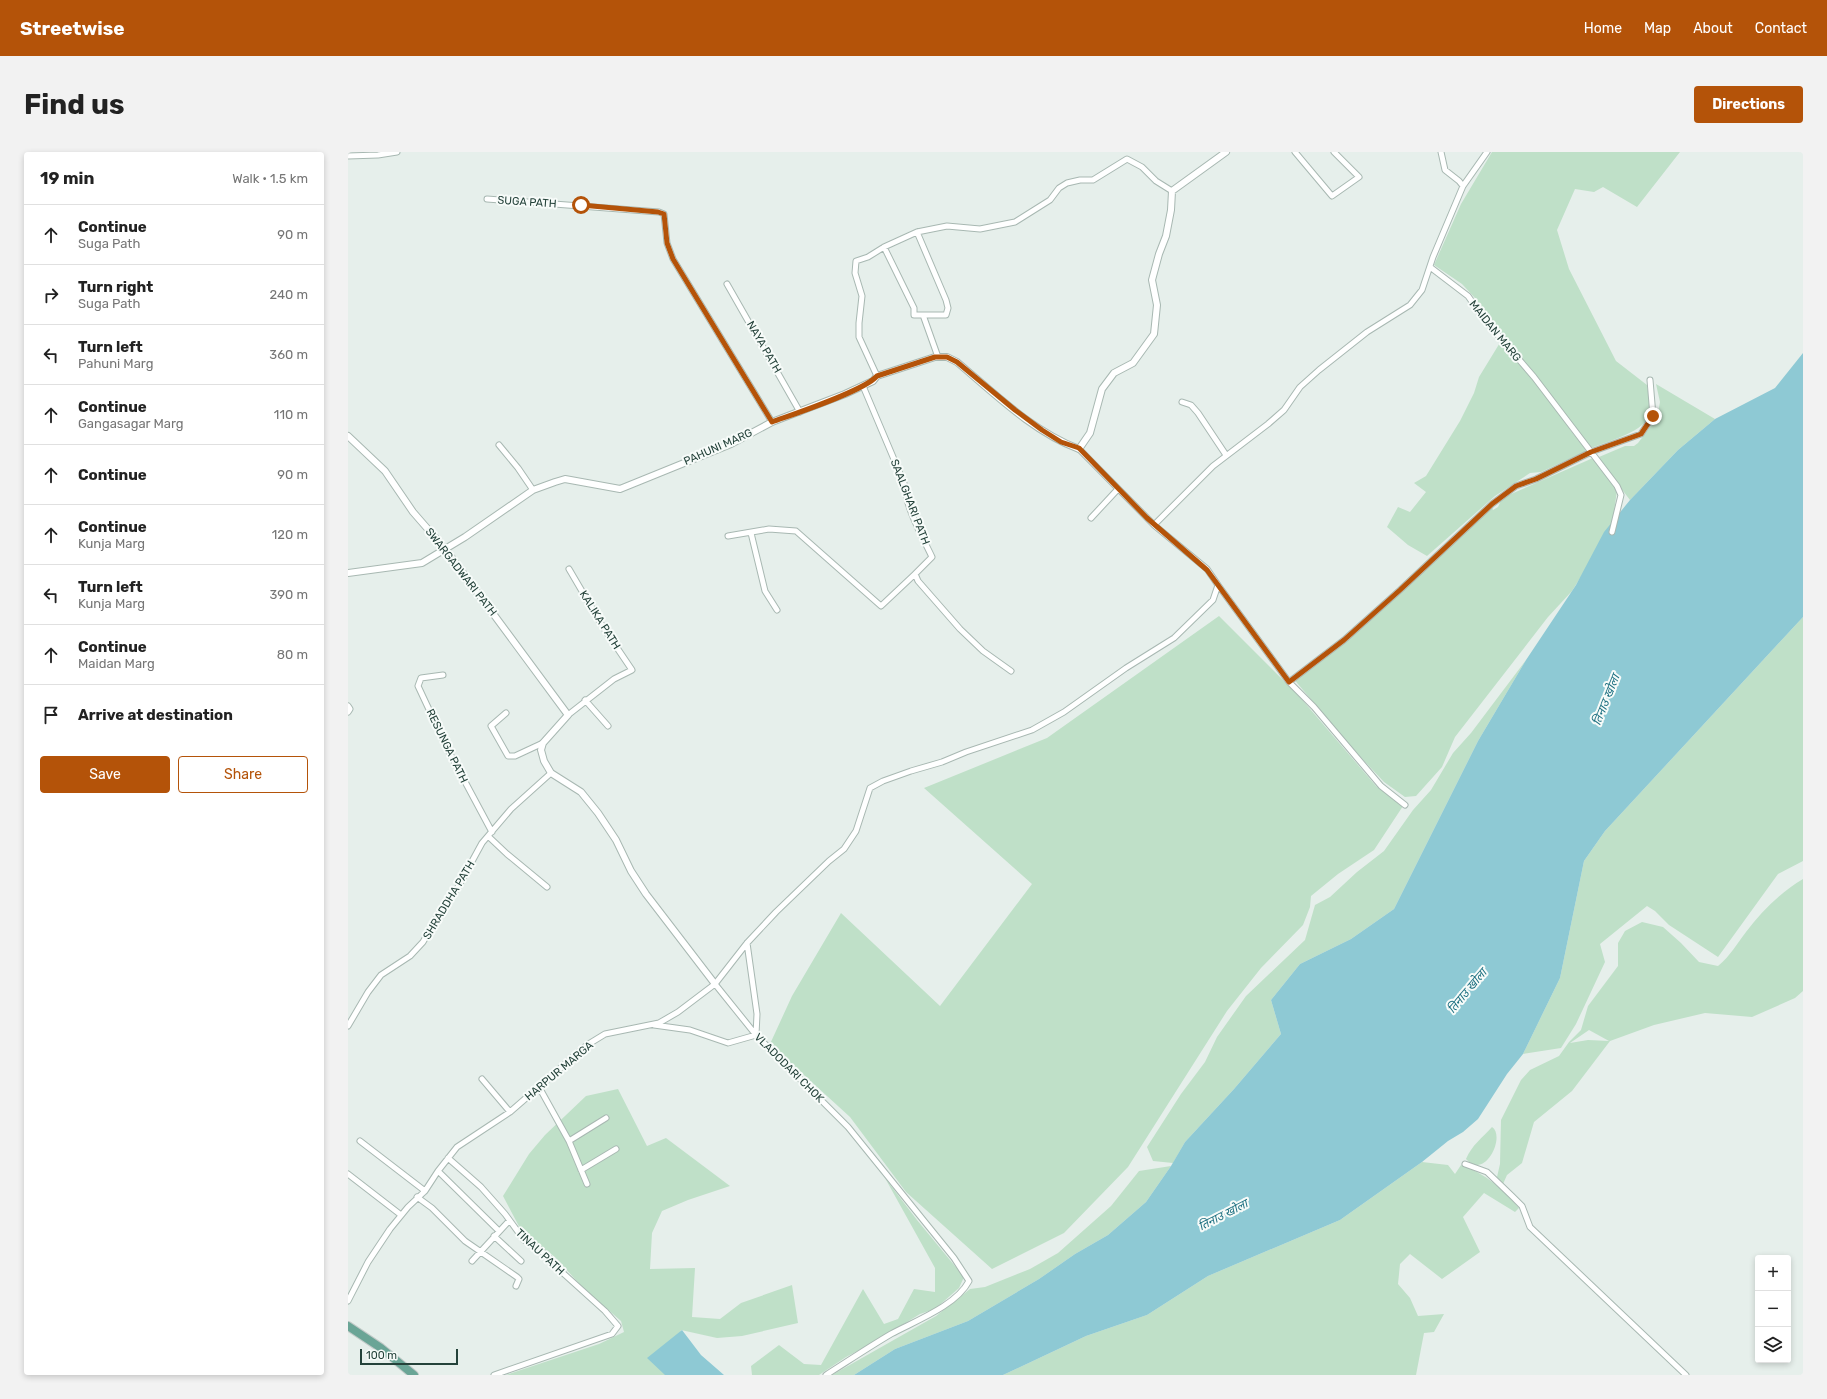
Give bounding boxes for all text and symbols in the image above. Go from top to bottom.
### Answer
text: Streetwise [20,17,125,40]
text: Home [1584,20,1622,37]
text: Map [1644,20,1671,37]
text: About [1693,20,1733,37]
text: Contact [1755,20,1807,37]
button: Directions [1694,86,1803,123]
text: Find us [24,88,124,121]
text: 19 min [40,168,94,188]
text: Walk · 1.5 km [232,171,308,186]
street label: SUGA PATH [497,193,557,211]
route start [572,196,590,214]
text: Continue [78,218,147,236]
icon: ahead [40,224,62,246]
text: 90 m [277,227,308,242]
text: Suga Path [78,236,140,251]
text: Turn right [78,278,153,296]
icon: right [40,284,62,306]
text: 240 m [269,287,308,302]
text: Suga Path [78,296,140,311]
street label: MAIDAN MARG [1466,298,1524,364]
street label: NAYA PATH [744,319,784,375]
text: Turn left [78,338,143,356]
icon: left [40,344,62,366]
text: 360 m [269,347,308,362]
text: Pahuni Marg [78,356,153,371]
text: Continue [78,398,147,416]
icon: ahead [40,404,62,426]
text: 110 m [274,407,308,422]
route end [1644,407,1662,425]
text: Gangasagar Marg [78,416,183,431]
street label: PAHUNI MARG [682,426,754,468]
street label: SAALGHARI PATH [888,457,932,547]
icon: ahead [40,464,62,486]
text: Continue [78,466,147,484]
text: 90 m [277,467,308,482]
text: Continue [78,518,147,536]
icon: ahead [40,524,62,546]
street label: SWARGADWARI PATH [423,525,499,619]
text: 120 m [272,527,308,542]
text: Kunja Marg [78,536,145,551]
text: Turn left [78,578,143,596]
icon: left [40,584,62,606]
text: 390 m [269,587,308,602]
street label: KALIKA PATH [577,588,623,652]
text: Kunja Marg [78,596,145,611]
text: Continue [78,638,147,656]
icon: ahead [40,644,62,666]
text: 80 m [277,647,308,662]
text: Maidan Marg [78,656,155,671]
water label: तिनाउ खोला [1589,670,1624,727]
icon: arrive [40,704,62,726]
text: Arrive at destination [78,706,233,724]
street label: RESUNGA PATH [423,707,471,785]
button: Save [40,756,170,793]
button: Share [178,756,308,793]
street label: SHRADDHA PATH [420,858,478,942]
water label: तिनाउ खोला [1444,964,1491,1016]
street label: VLADODARI CHOK [752,1031,827,1106]
street label: HARPUR MARGA [522,1038,596,1103]
water label: तिनाउ खोला [1196,1195,1253,1233]
street label: TINAU PATH [513,1226,567,1278]
map controls [1755,1255,1791,1363]
button: + [1755,1255,1791,1291]
button: − [1755,1291,1791,1327]
button: layers [1755,1327,1791,1363]
scale bar [360,1347,458,1366]
text: 100 m [366,1349,397,1362]

